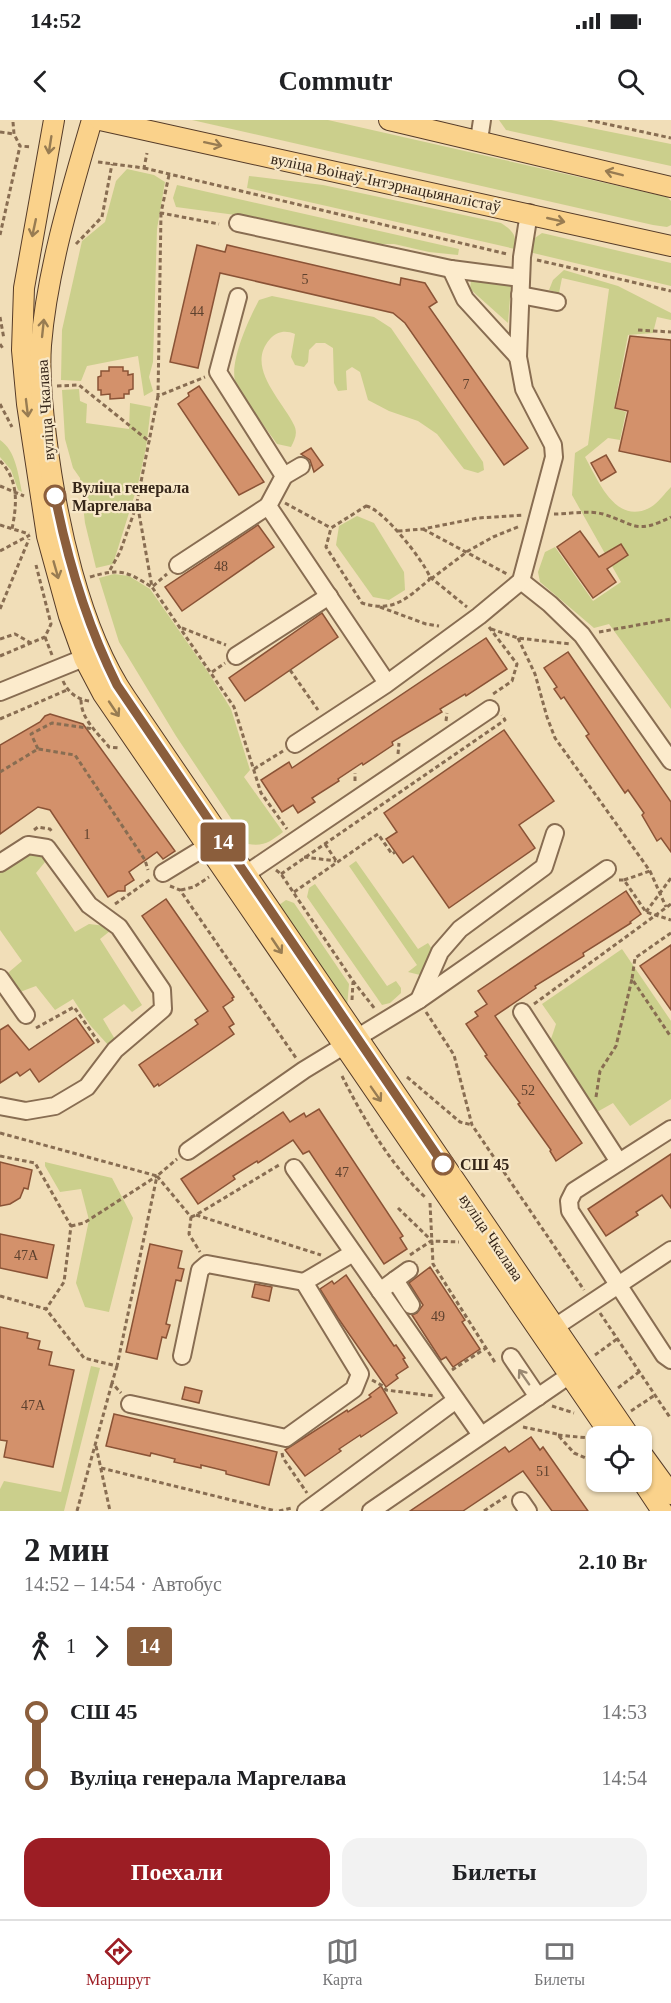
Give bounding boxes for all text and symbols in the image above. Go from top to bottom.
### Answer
text: 14:52 [30,8,81,33]
icon: back [24,65,57,98]
icon: search [614,65,647,98]
text: Commutr [279,66,392,96]
one-way arrow [44,135,55,155]
one-way arrow [203,139,222,151]
street label: вуліца Воінаў-Інтэрнацыяналістаў [269,150,502,216]
one-way arrow [605,167,624,178]
one-way arrow [546,214,565,226]
one-way arrow [28,218,39,238]
house number: 5 [302,272,309,287]
house number: 44 [190,304,204,319]
one-way arrow [38,318,49,338]
street label: вуліца Чкалава [33,359,59,461]
house number: 7 [463,377,470,392]
one-way arrow [22,398,33,418]
place label: Вуліца генерала Маргелава [72,479,189,515]
marker: Вуліца генерала Маргелава [44,485,66,507]
house number: 48 [214,559,228,574]
one-way arrow [51,560,62,579]
one-way arrow [108,700,120,716]
line badge: 14 [196,822,250,862]
house number: 1 [84,827,91,842]
text: 14 [213,830,234,854]
one-way arrow [271,937,283,954]
house number: 52 [521,1083,535,1098]
one-way arrow [370,1085,382,1102]
marker: СШ 45 [432,1153,454,1175]
place label: СШ 45 [460,1156,509,1173]
house number: 47 [335,1165,349,1180]
street label: вуліца Чкалава [455,1191,527,1285]
house number: 47А [14,1248,39,1263]
house number: 49 [431,1309,445,1324]
one-way arrow [518,1369,530,1385]
house number: 47А [21,1398,46,1413]
map controls [586,1426,652,1492]
button: locate [586,1426,652,1492]
house number: 51 [536,1464,550,1479]
text: 2 мин [24,1532,109,1568]
text: 2.10 Br [579,1549,647,1574]
text: 14:52 – 14:54 · Автобус [24,1573,222,1595]
icon: walk [24,1630,57,1663]
icon: forward [85,1630,118,1663]
text: 14 [139,1634,160,1658]
text: 1 [66,1635,76,1657]
text: СШ 45 [70,1699,138,1724]
text: 14:53 [601,1701,647,1723]
text: Вуліца генерала Маргелава [70,1765,346,1790]
text: 14:54 [601,1767,647,1789]
button: Поехали [24,1838,330,1907]
button: Билеты [342,1838,647,1907]
tab: Маршрут [86,1935,150,1989]
tab: Карта [323,1935,362,1989]
tab: Билеты [534,1935,585,1989]

